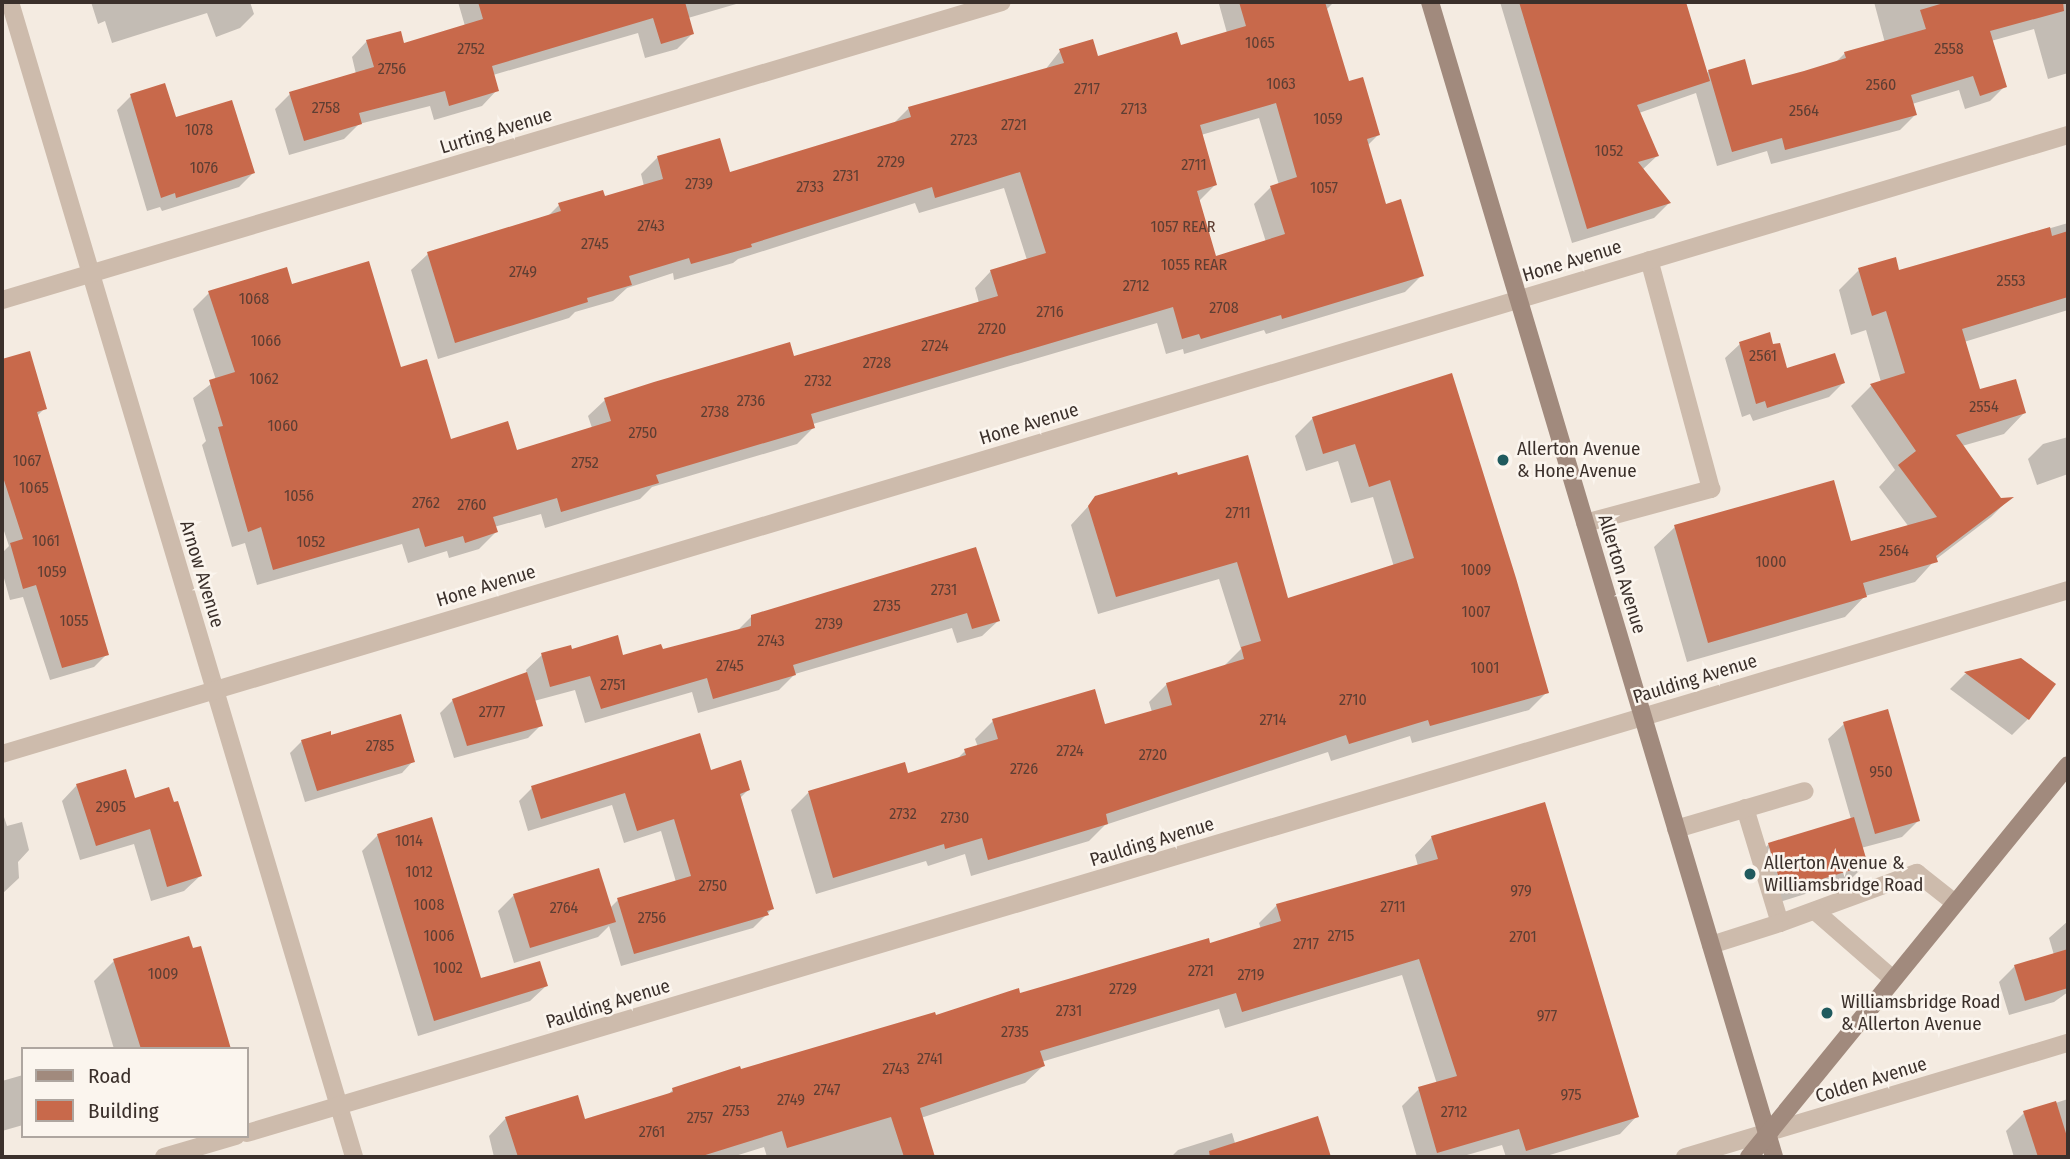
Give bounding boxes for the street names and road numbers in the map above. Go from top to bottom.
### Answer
street label: Lurting Avenue [437,103,555,159]
street label: Hone Avenue [1520,235,1624,287]
street label: Hone Avenue [977,398,1081,450]
street label: Allerton Avenue [1593,512,1651,636]
street label: Arnow Avenue [175,518,229,630]
street label: Hone Avenue [434,560,538,612]
street label: Paulding Avenue [1630,649,1760,709]
street label: Paulding Avenue [1087,812,1217,872]
street label: Paulding Avenue [543,974,673,1034]
street label: Colden Avenue [1813,1052,1929,1108]

